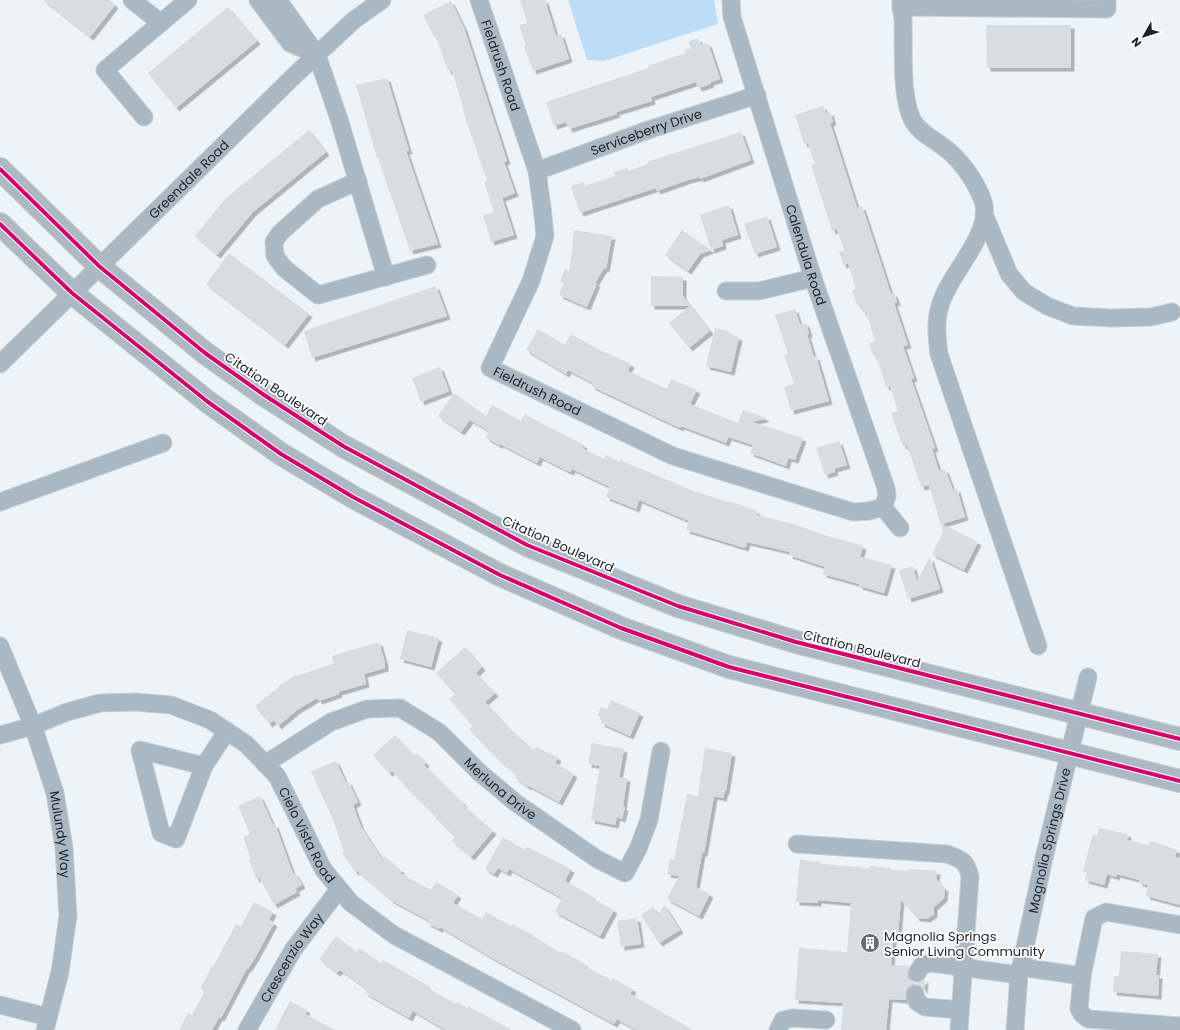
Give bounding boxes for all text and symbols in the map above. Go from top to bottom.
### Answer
north arrow [1124,16,1164,56]
street label: Fieldrush Road [477,17,525,114]
text: N [1127,34,1145,51]
street label: Serviceberry Drive [588,104,704,160]
street label: Greendale Road [144,136,233,223]
street label: Calendula Road [781,202,831,308]
street label: Citation Boulevard [221,347,331,431]
street label: Fieldrush Road [490,362,585,420]
street label: Citation Boulevard [499,511,617,577]
street label: Citation Boulevard [801,625,923,673]
street label: Merluna Drive [460,753,541,824]
street label: Magnolia Springs Drive [1023,766,1075,915]
street label: Cielo Vista Road [274,784,340,887]
street label: Mulundy Way [45,790,75,879]
street label: Crescenzio Way [255,908,328,1006]
place label: Magnolia Springs Senior Living Community [884,927,1045,961]
building icon: Magnolia Springs Senior Living Community [859,932,881,954]

